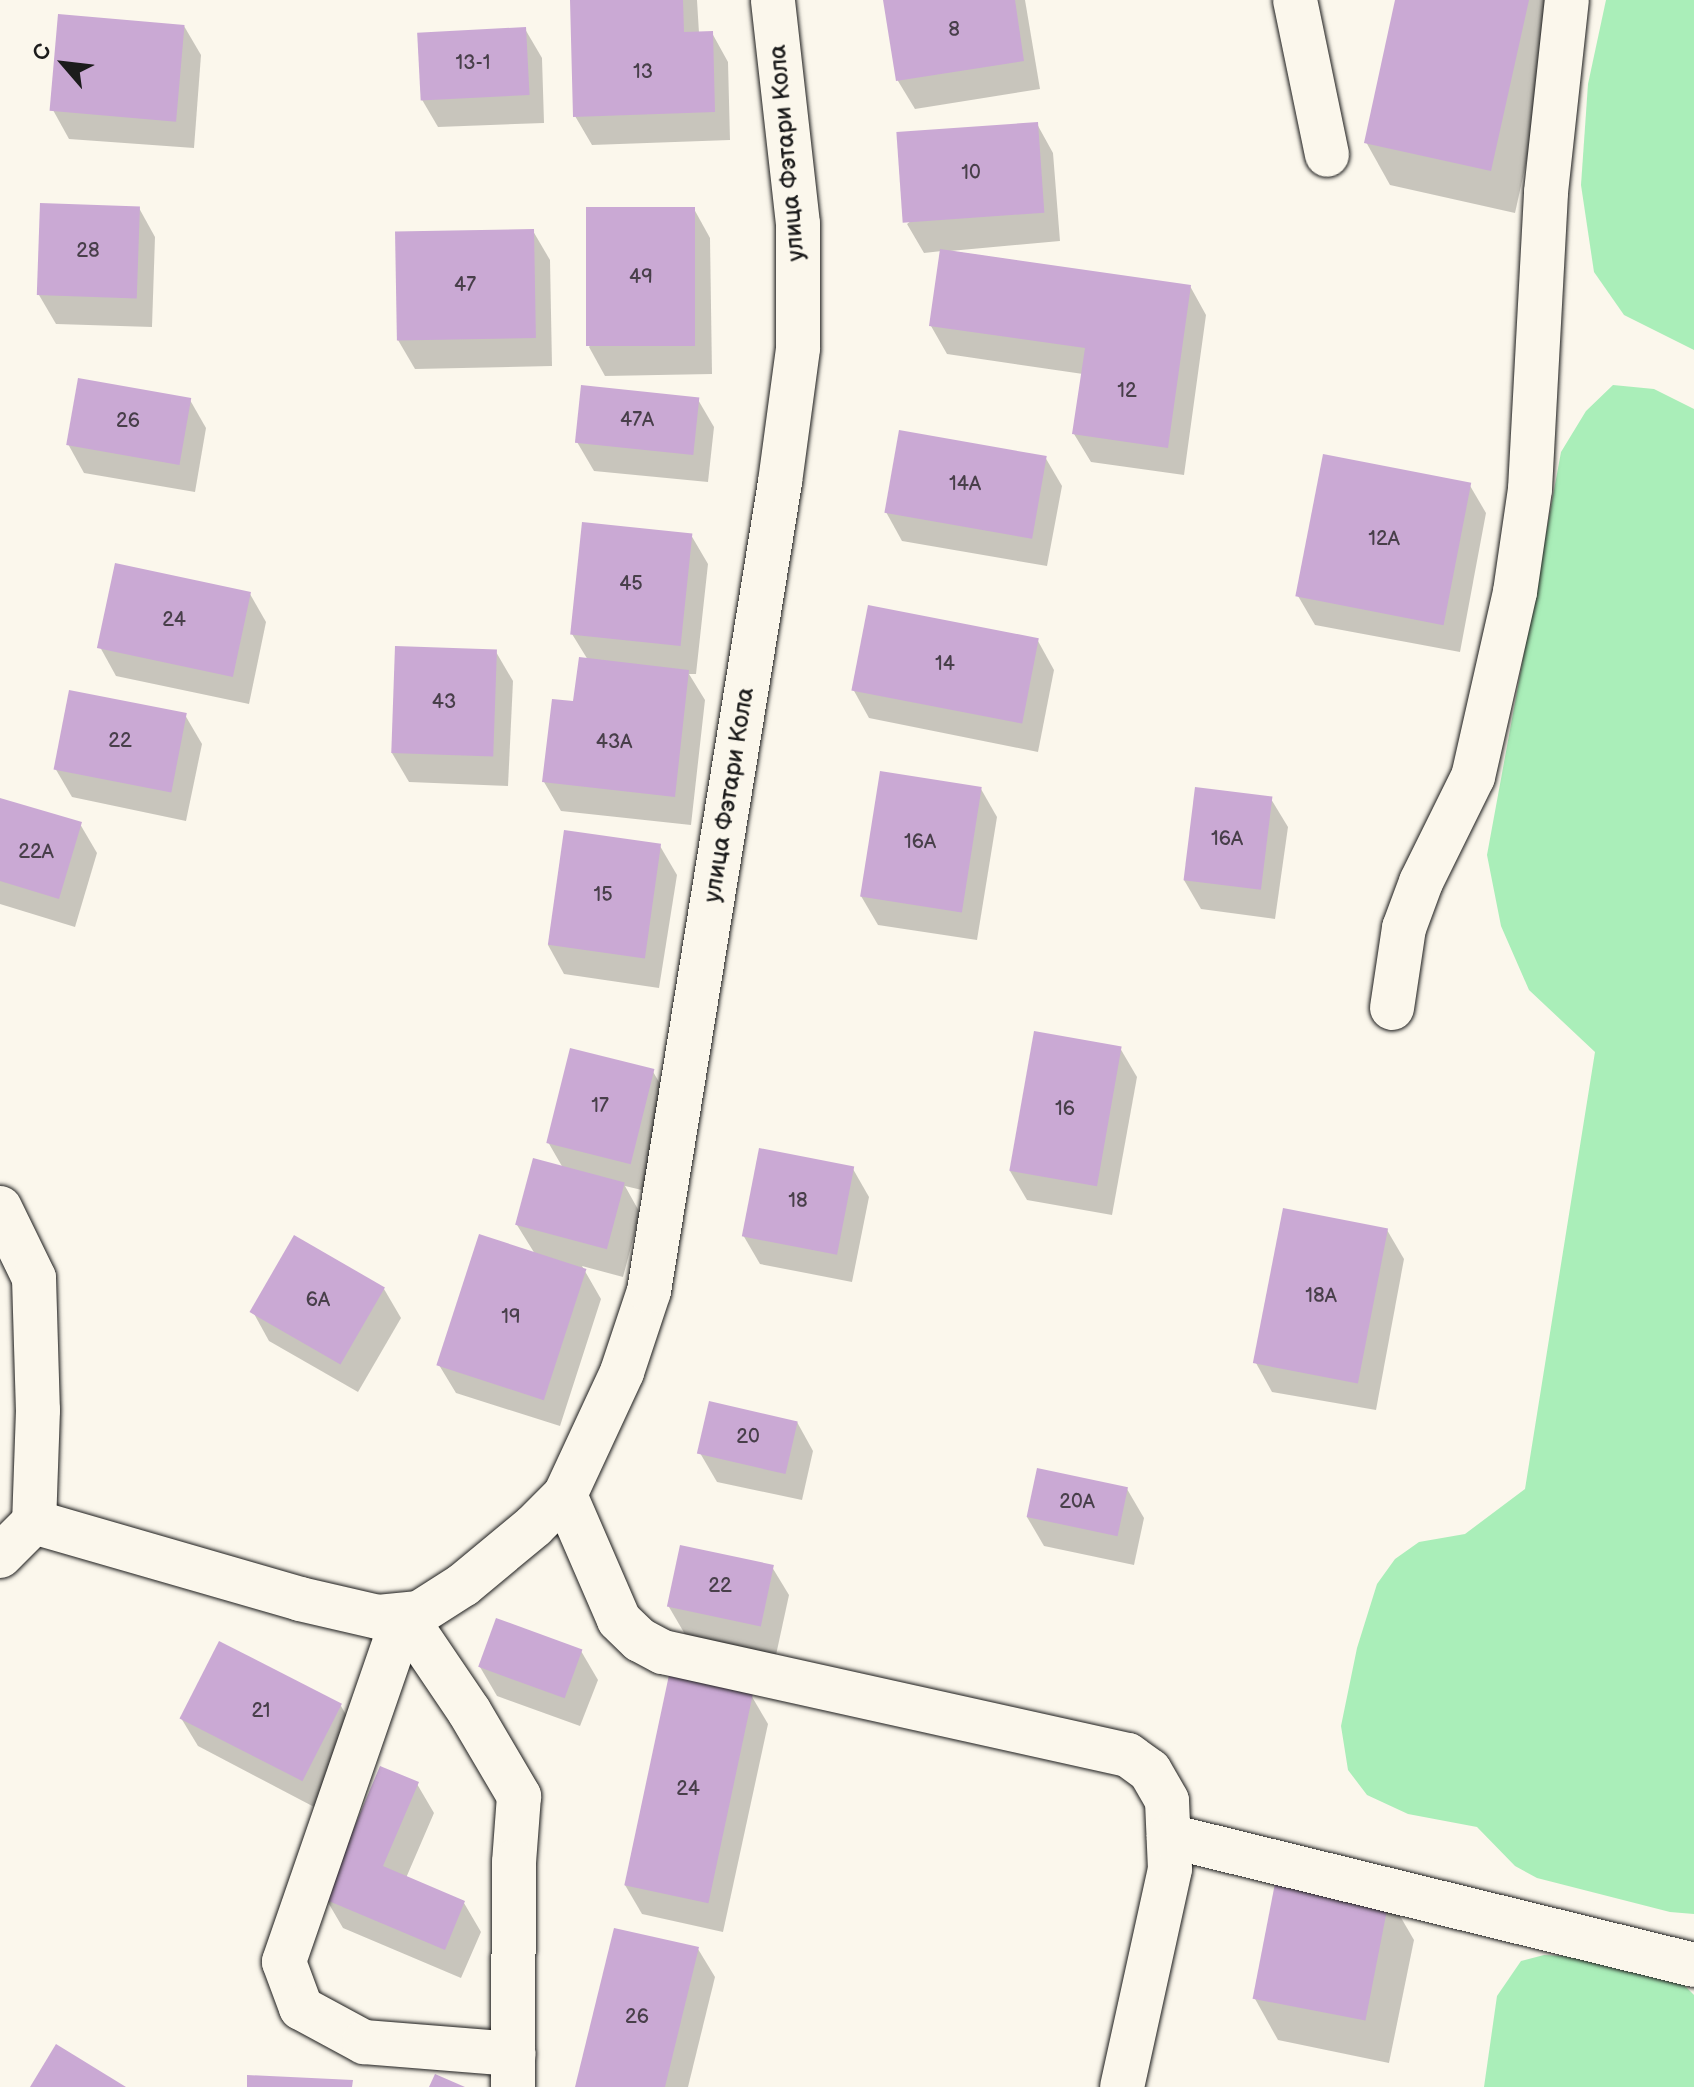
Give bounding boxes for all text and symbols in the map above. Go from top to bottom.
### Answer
house number: 8 [948,18,960,42]
north arrow [24,24,104,104]
text: С [27,39,58,66]
street label: улица Фэтари Кола [763,44,811,262]
house number: 13-1 [455,51,491,75]
house number: 13 [633,60,653,84]
house number: 10 [961,161,981,185]
house number: 28 [76,239,100,263]
house number: 49 [629,265,653,289]
house number: 47 [454,273,476,297]
house number: 12 [1117,379,1137,403]
house number: 47А [620,408,654,432]
house number: 26 [116,409,140,433]
house number: 14А [949,472,981,496]
house number: 12А [1368,527,1400,551]
house number: 45 [619,572,643,596]
house number: 24 [162,608,186,632]
house number: 14 [935,652,955,676]
street label: улица Фэтари Кола [698,685,760,905]
house number: 43 [432,690,456,714]
house number: 22 [108,729,132,753]
house number: 43А [596,730,632,754]
house number: 16А [1211,827,1243,851]
house number: 16А [904,830,936,854]
house number: 22А [18,840,54,864]
house number: 15 [593,883,613,907]
house number: 17 [591,1094,609,1118]
house number: 16 [1055,1097,1075,1121]
house number: 18 [788,1189,808,1213]
house number: 18А [1305,1284,1337,1308]
house number: 6А [306,1288,330,1312]
house number: 19 [501,1305,521,1329]
house number: 20 [736,1425,760,1449]
house number: 20А [1059,1490,1095,1514]
house number: 22 [708,1574,732,1598]
house number: 21 [251,1699,271,1723]
house number: 24 [676,1777,700,1801]
house number: 26 [625,2005,649,2029]

